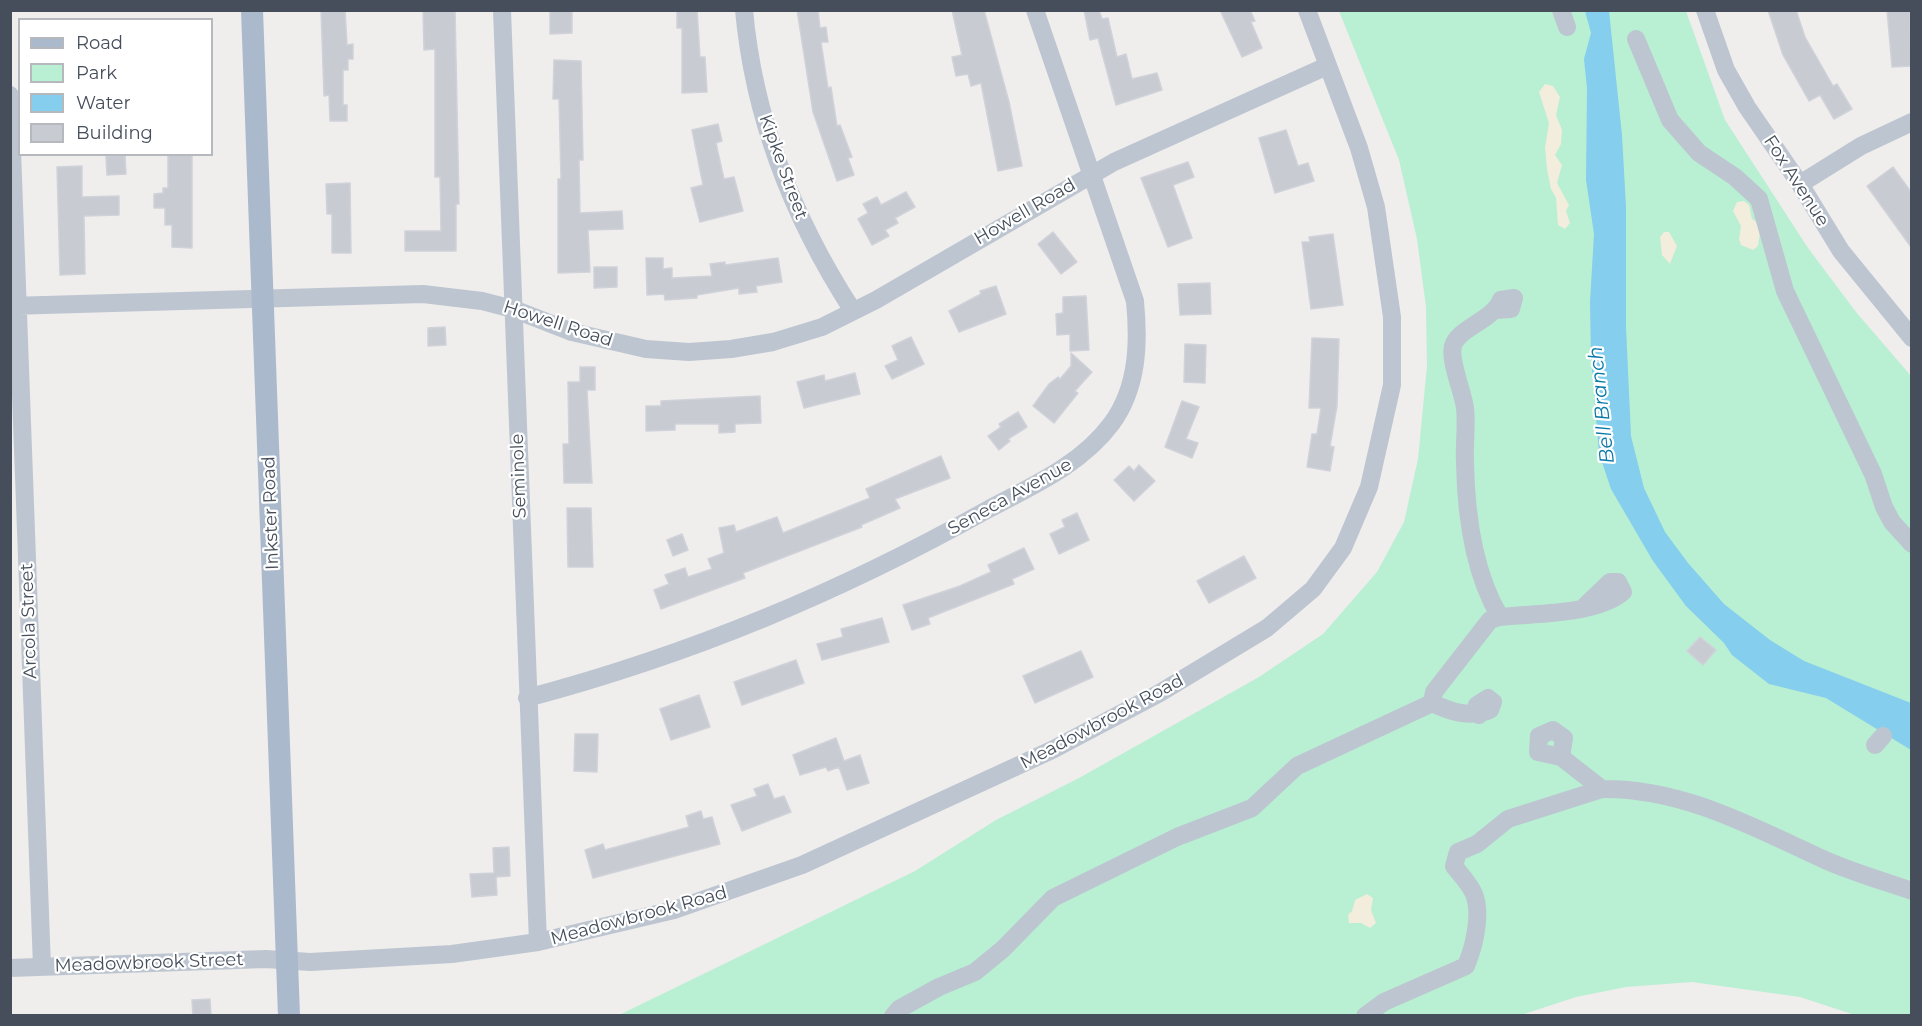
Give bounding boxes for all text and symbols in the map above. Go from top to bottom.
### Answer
legend [18,18,213,156]
text: Road [76,32,123,54]
text: Park [76,62,117,84]
text: Water [76,92,131,114]
street label: Kipke Street [754,112,812,222]
text: Building [76,122,153,144]
street label: Fox Avenue [1759,131,1833,231]
street label: Howell Road [970,174,1080,250]
street label: Howell Road [501,296,615,352]
water label: Bell Branch [1584,345,1620,465]
street label: Seminole [507,433,531,519]
street label: Seneca Avenue [944,454,1076,540]
street label: Inkster Road [258,456,284,570]
street label: Arcola Street [16,563,42,679]
street label: Meadowbrook Road [1017,670,1187,774]
street label: Meadowbrook Road [548,882,730,950]
street label: Meadowbrook Street [54,949,244,977]

